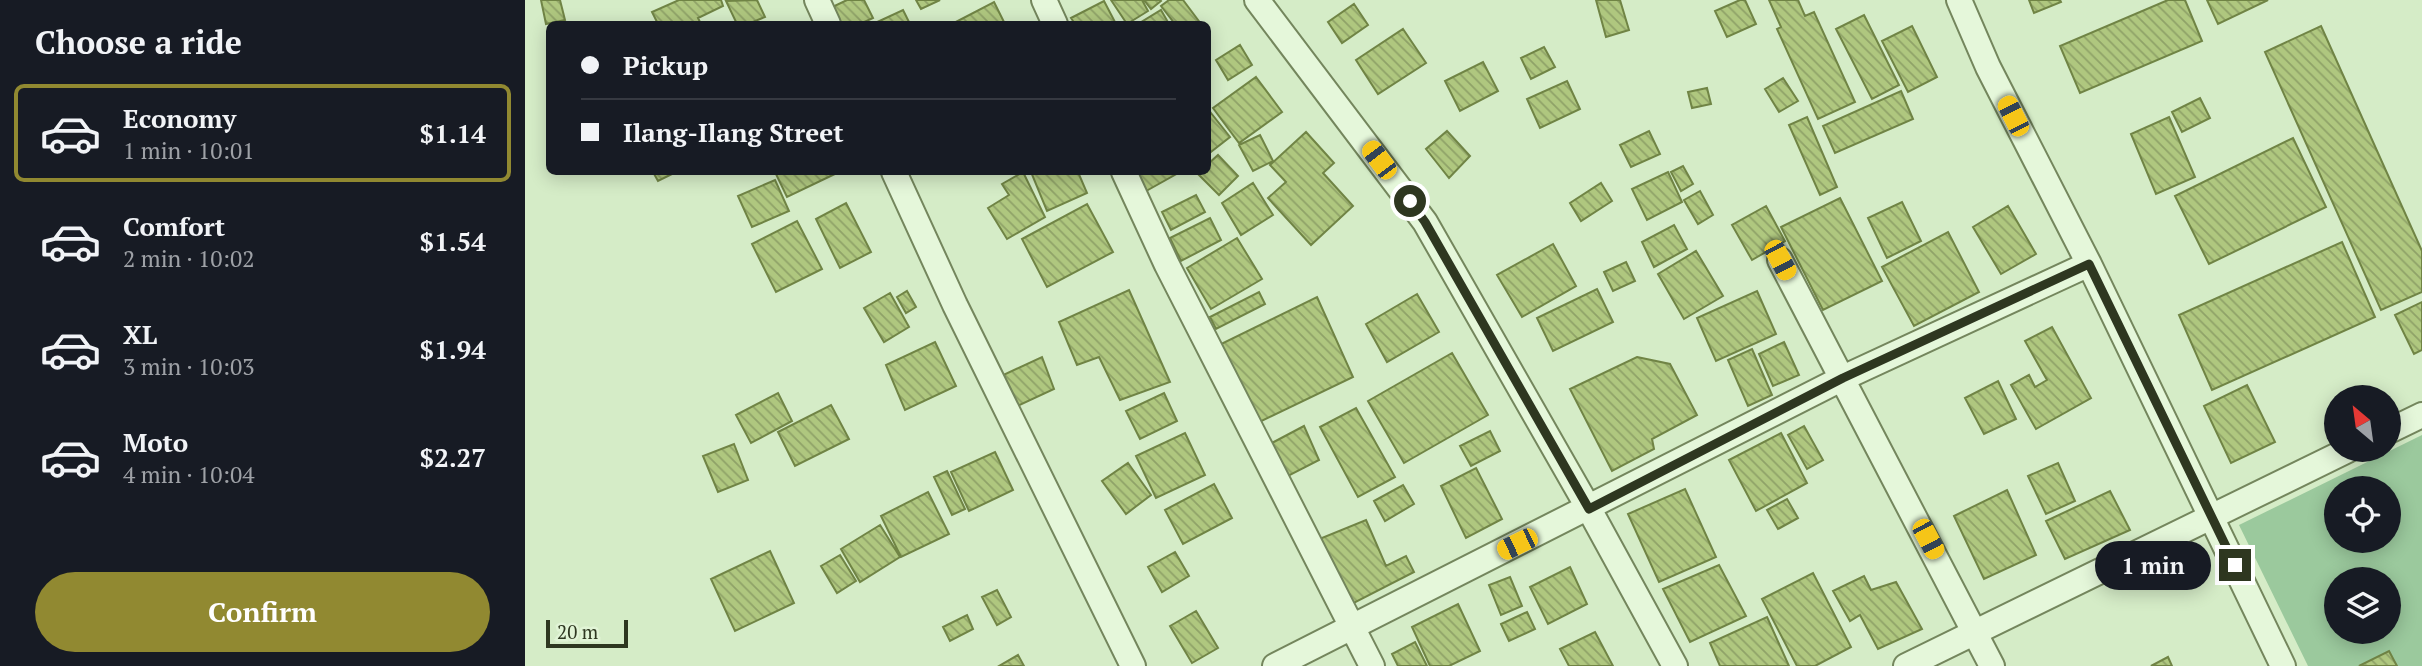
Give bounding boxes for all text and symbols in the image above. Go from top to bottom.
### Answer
text: Choose a ride [35,21,242,63]
text: Pickup [623,48,708,82]
car [1995,93,2032,139]
text: Economy [123,101,236,135]
icon: car [39,102,102,165]
text: Ilang-Ilang Street [623,115,844,149]
text: $1.14 [420,116,486,150]
text: 1 min · 10:01 [123,135,255,166]
car [1358,137,1401,183]
route start [1394,185,1426,217]
text: Comfort [123,209,225,243]
icon: car [39,210,102,273]
text: $1.54 [420,224,486,258]
car [1761,237,1800,283]
text: 2 min · 10:02 [123,243,255,274]
text: XL [123,317,157,351]
icon: car [39,318,102,381]
text: $1.94 [420,332,486,366]
text: 3 min · 10:03 [123,351,255,382]
north arrow [2324,385,2401,462]
map controls [2324,385,2401,644]
text: Moto [123,425,188,459]
icon: car [39,426,102,489]
text: $2.27 [420,440,486,474]
text: 4 min · 10:04 [123,459,255,490]
button: locate [2324,476,2401,553]
car [1909,516,1948,562]
car [1494,525,1541,563]
callout: 1 min [2095,540,2211,590]
route end [2219,549,2251,581]
text: 1 min [2122,550,2184,581]
button: layers [2324,567,2401,644]
button: Confirm [35,572,490,652]
scale bar [546,617,628,649]
text: 20 m [557,619,598,644]

